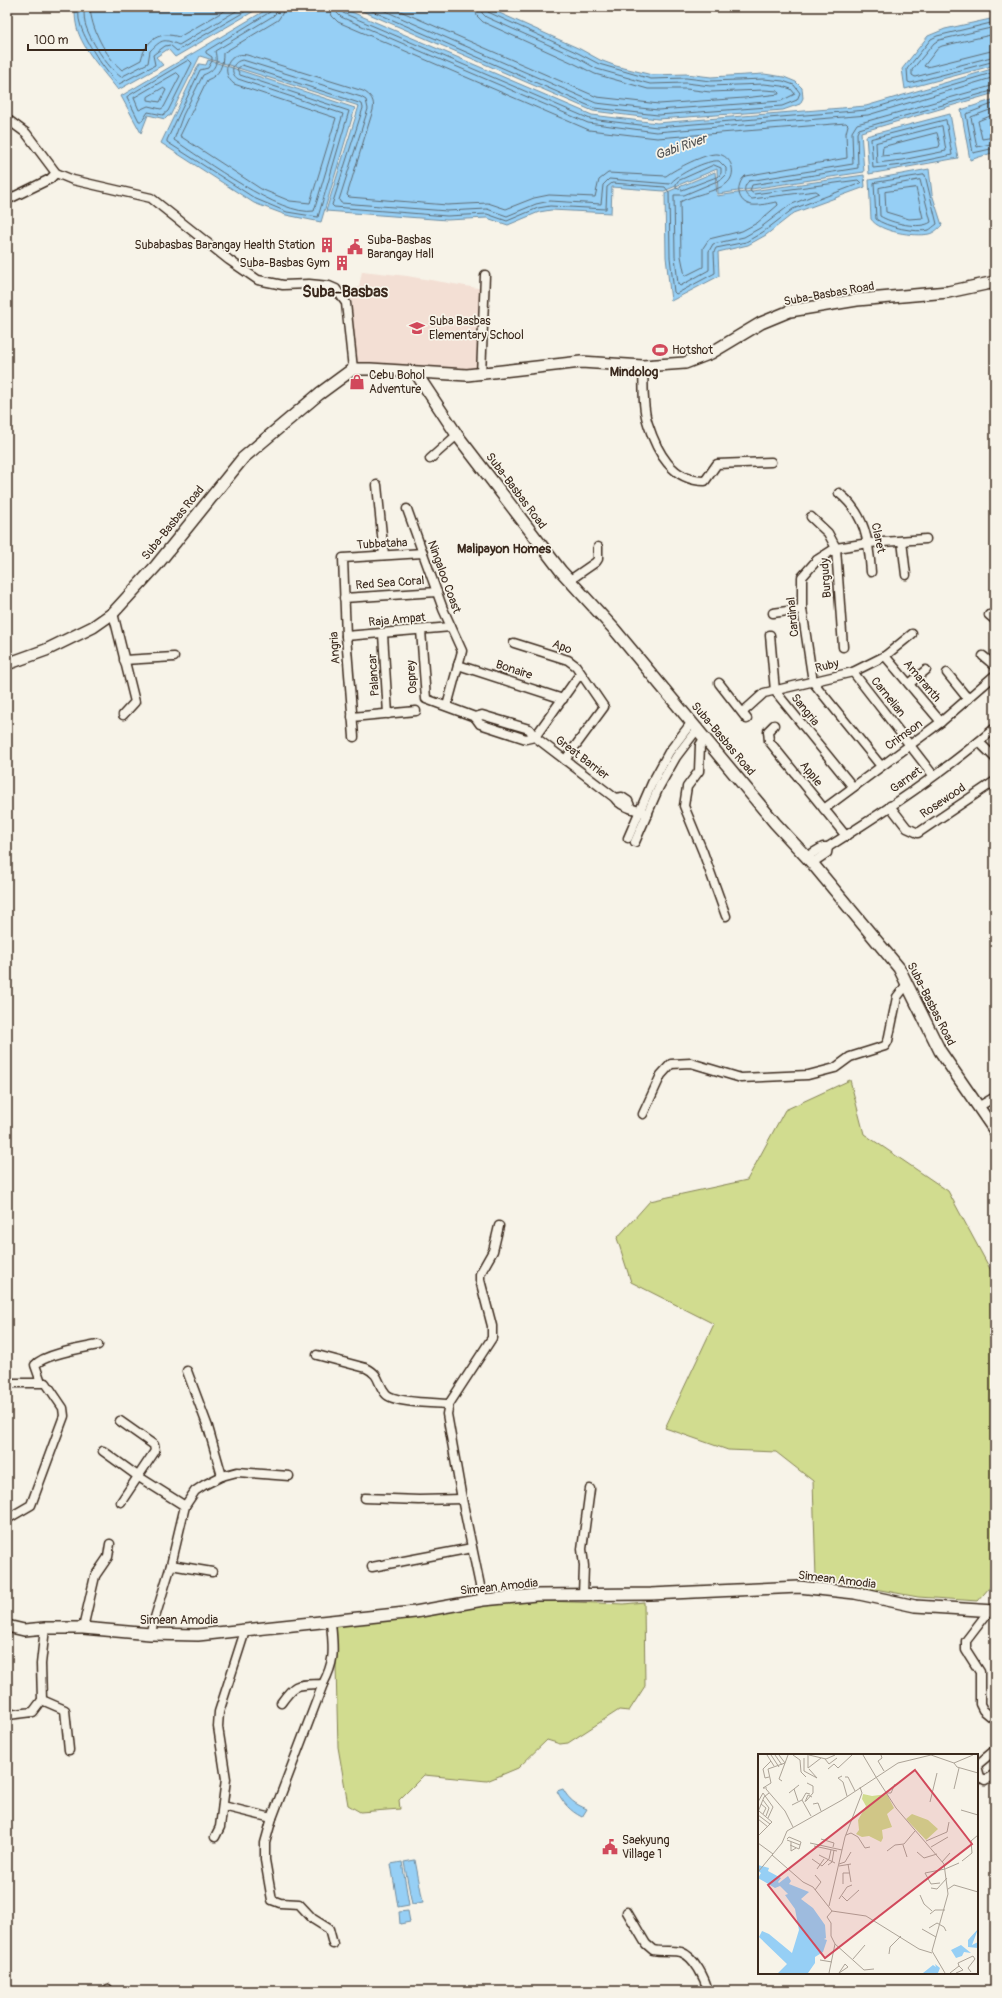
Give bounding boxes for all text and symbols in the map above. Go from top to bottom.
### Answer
scale bar [28,26,146,52]
text: 100 m [34,33,69,48]
water label: Gabi River [653,130,711,163]
place label: Suba-Basbas Barangay Hall [367,233,434,262]
building icon: Subabasbas Barangay Health Station [318,236,336,254]
place label: Subabasbas Barangay Health Station [135,238,315,253]
public building icon: Suba-Basbas Barangay Hall [346,238,364,256]
building icon: Suba-Basbas Gym [333,254,351,272]
place label: Suba-Basbas Gym [239,256,330,271]
street label: Suba-Basbas Road [783,279,876,309]
district label: Suba-Basbas [302,282,389,302]
place label: Suba Basbas Elementary School [429,314,524,343]
school or university icon: Suba Basbas Elementary School [408,319,426,337]
sports icon: Hotshot [651,341,669,359]
place label: Hotshot [672,343,713,358]
district label: Mindolog [610,364,659,380]
place label: Cebu Bohol Adventure [369,368,425,397]
shop icon: Cebu Bohol Adventure [348,373,366,391]
street label: Suba-Basbas Road [482,450,550,532]
street label: Suba-Basbas Road [138,483,208,563]
street label: Claret [867,521,889,555]
street label: Tubbataha [356,535,408,553]
street label: Ningaloo Coast [424,538,464,616]
district label: Malipayon Homes [457,541,551,557]
street label: Burgudy [817,557,835,599]
street label: Red Sea Coral [355,573,425,593]
street label: Cardinal [783,596,803,638]
street label: Raja Ampat [368,610,426,630]
street label: Angria [326,631,344,665]
street label: Apo [550,636,574,658]
street label: Palancar [365,653,383,697]
street label: Ruby [814,656,840,676]
street label: Bonaire [494,657,534,683]
street label: Amaranth [900,657,944,705]
street label: Osprey [403,660,421,694]
street label: Carnelian [867,674,909,720]
street label: Sangria [788,691,823,729]
street label: Suba-Basbas Road [688,699,758,779]
street label: Crimson [882,716,926,754]
street label: Great Barrier [552,733,613,784]
street label: Apple [796,758,826,790]
street label: Garnet [887,763,925,796]
street label: Rosewood [917,780,969,822]
street label: Suba-Basbas Road [904,960,959,1048]
street label: Simean Amodia [797,1568,877,1592]
street label: Simean Amodia [459,1575,539,1599]
street label: Simean Amodia [140,1613,219,1628]
inset map [758,1754,978,1974]
place label: Saekyung Village 1 [622,1833,669,1862]
public building icon: Saekyung Village 1 [601,1838,619,1856]

